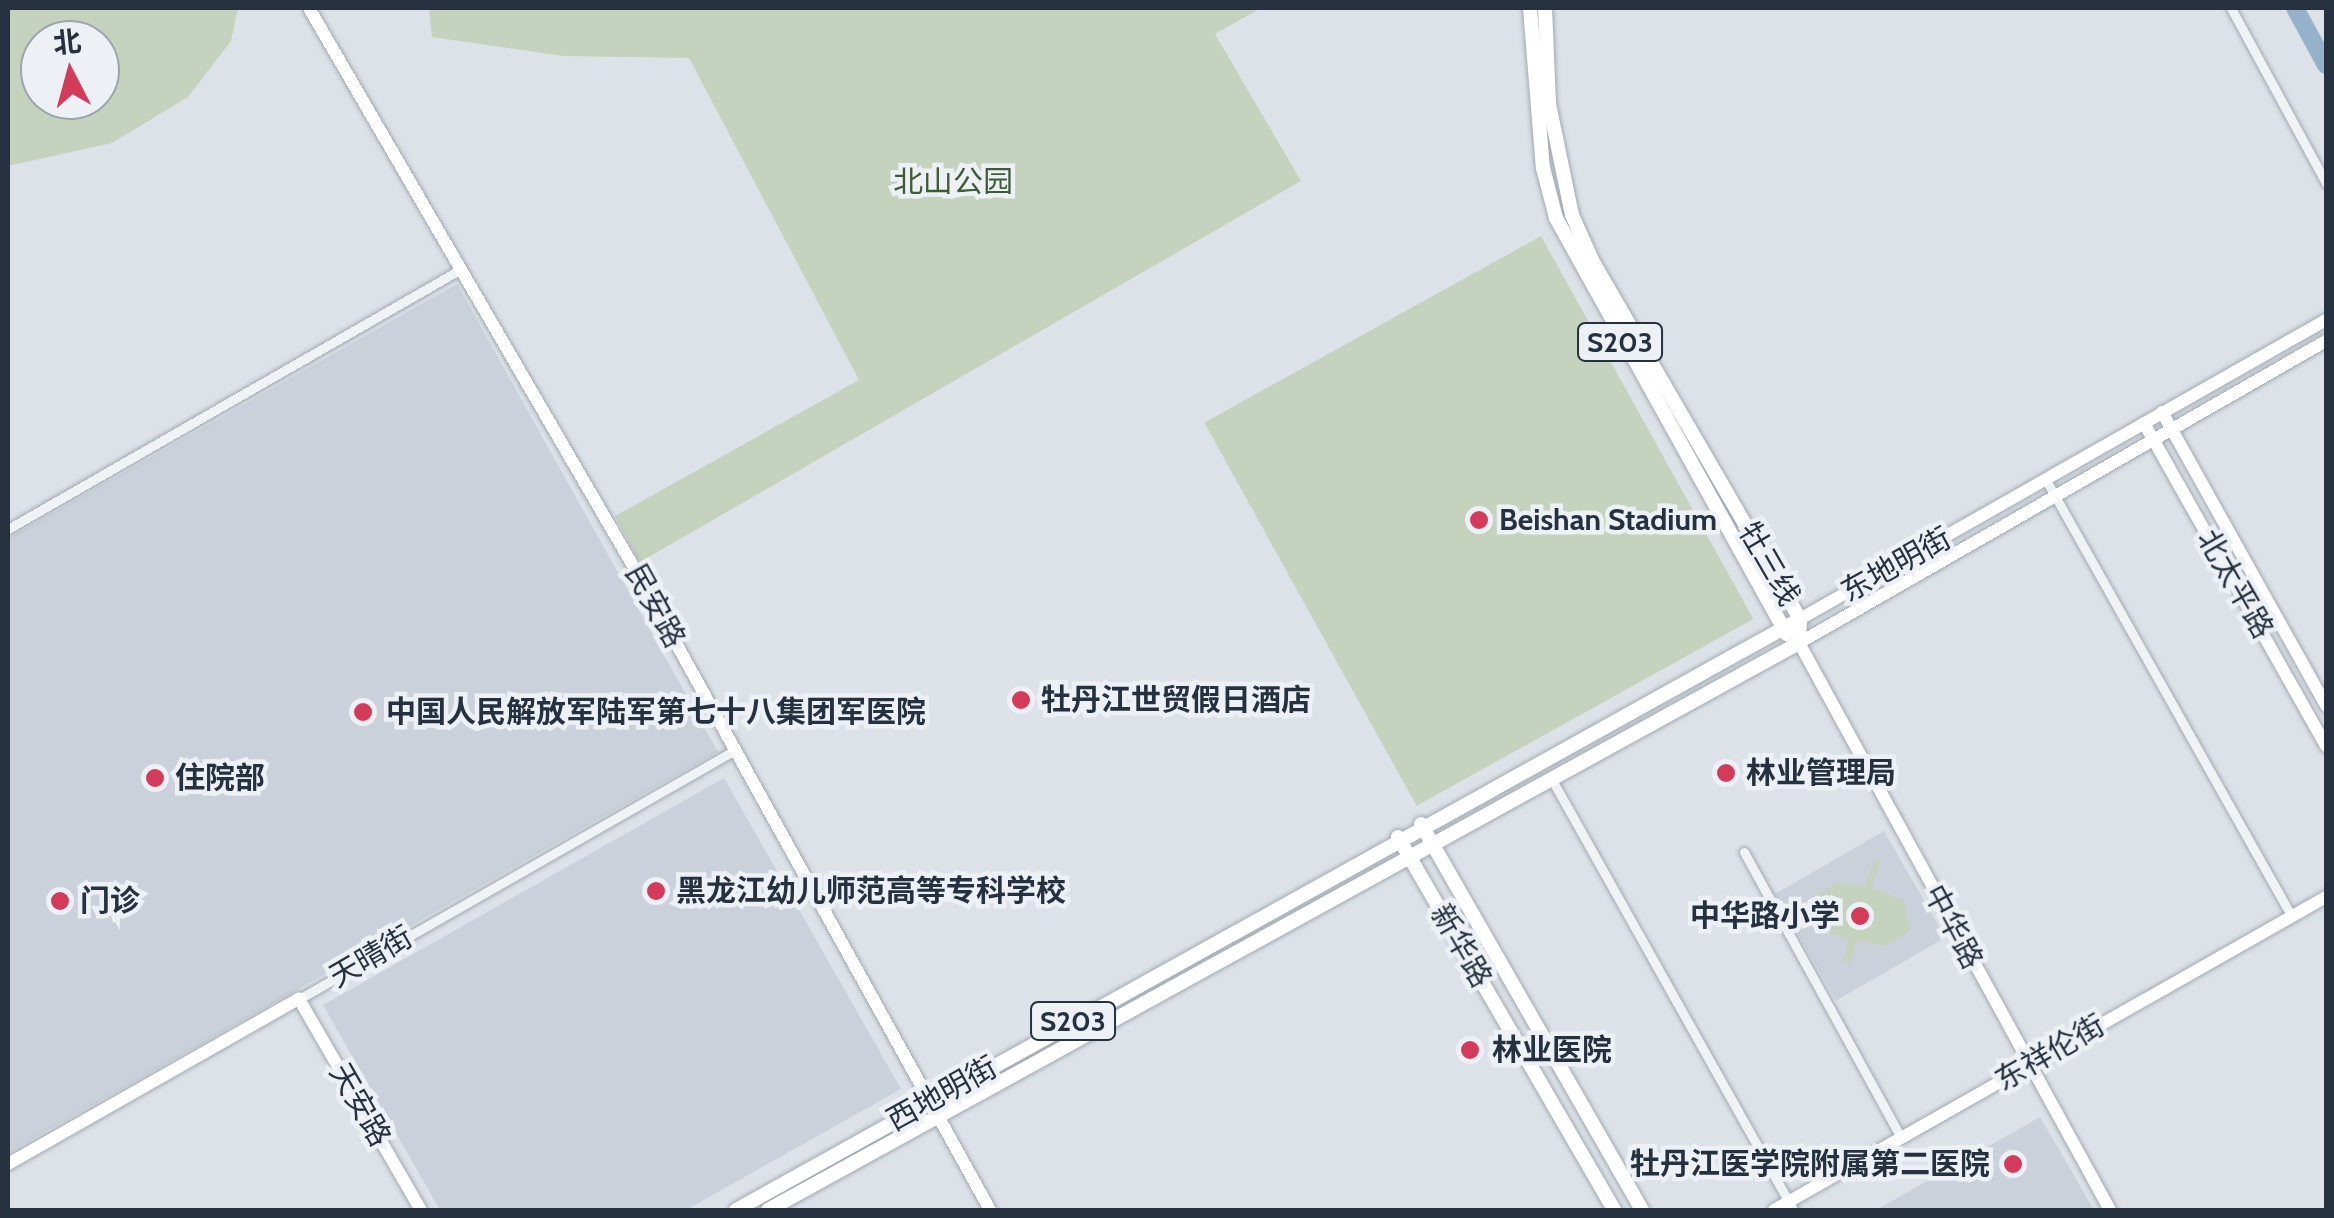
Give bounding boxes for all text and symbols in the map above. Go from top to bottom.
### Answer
north arrow [20,20,120,120]
text: 北 [51,24,83,61]
park label: 北山公园 [893,164,1013,200]
road number: S203 [1575,319,1665,365]
place label: Beishan Stadium [1499,502,1717,538]
marker: Beishan Stadium [1468,509,1490,531]
street label: 牡三线 [1731,516,1807,612]
street label: 东地明街 [1835,520,1957,610]
street label: 北太平路 [2189,523,2281,645]
street label: 民安路 [617,558,693,654]
place label: 牡丹江世贸假日酒店 [1041,682,1311,718]
marker: 牡丹江世贸假日酒店 [1010,689,1032,711]
place label: 中国人民解放军陆军第七十八集团军医院 [386,694,926,730]
marker: 中国人民解放军陆军第七十八集团军医院 [350,699,376,725]
place label: 林业管理局 [1746,755,1896,791]
place label: 住院部 [175,760,265,796]
marker: 林业管理局 [1715,762,1737,784]
marker: 住院部 [144,767,166,789]
place label: 黑龙江幼儿师范高等专科学校 [676,873,1066,909]
street label: 中华路 [1916,879,1990,975]
marker: 黑龙江幼儿师范高等专科学校 [645,880,667,902]
place label: 门诊 [80,883,140,919]
marker: 门诊 [49,890,71,912]
street label: 新华路 [1423,898,1499,994]
place label: 中华路小学 [1690,898,1840,934]
marker: 中华路小学 [1849,905,1871,927]
street label: 天晴街 [323,919,419,995]
road number: S203 [1028,998,1118,1044]
street label: 东祥伦街 [1989,1007,2111,1099]
place label: 林业医院 [1492,1032,1612,1068]
marker: 林业医院 [1457,1037,1483,1063]
street label: 西地明街 [881,1049,1003,1139]
street label: 天安路 [322,1057,398,1153]
place label: 牡丹江医学院附属第二医院 [1630,1146,1990,1182]
marker: 牡丹江医学院附属第二医院 [2000,1151,2026,1177]

